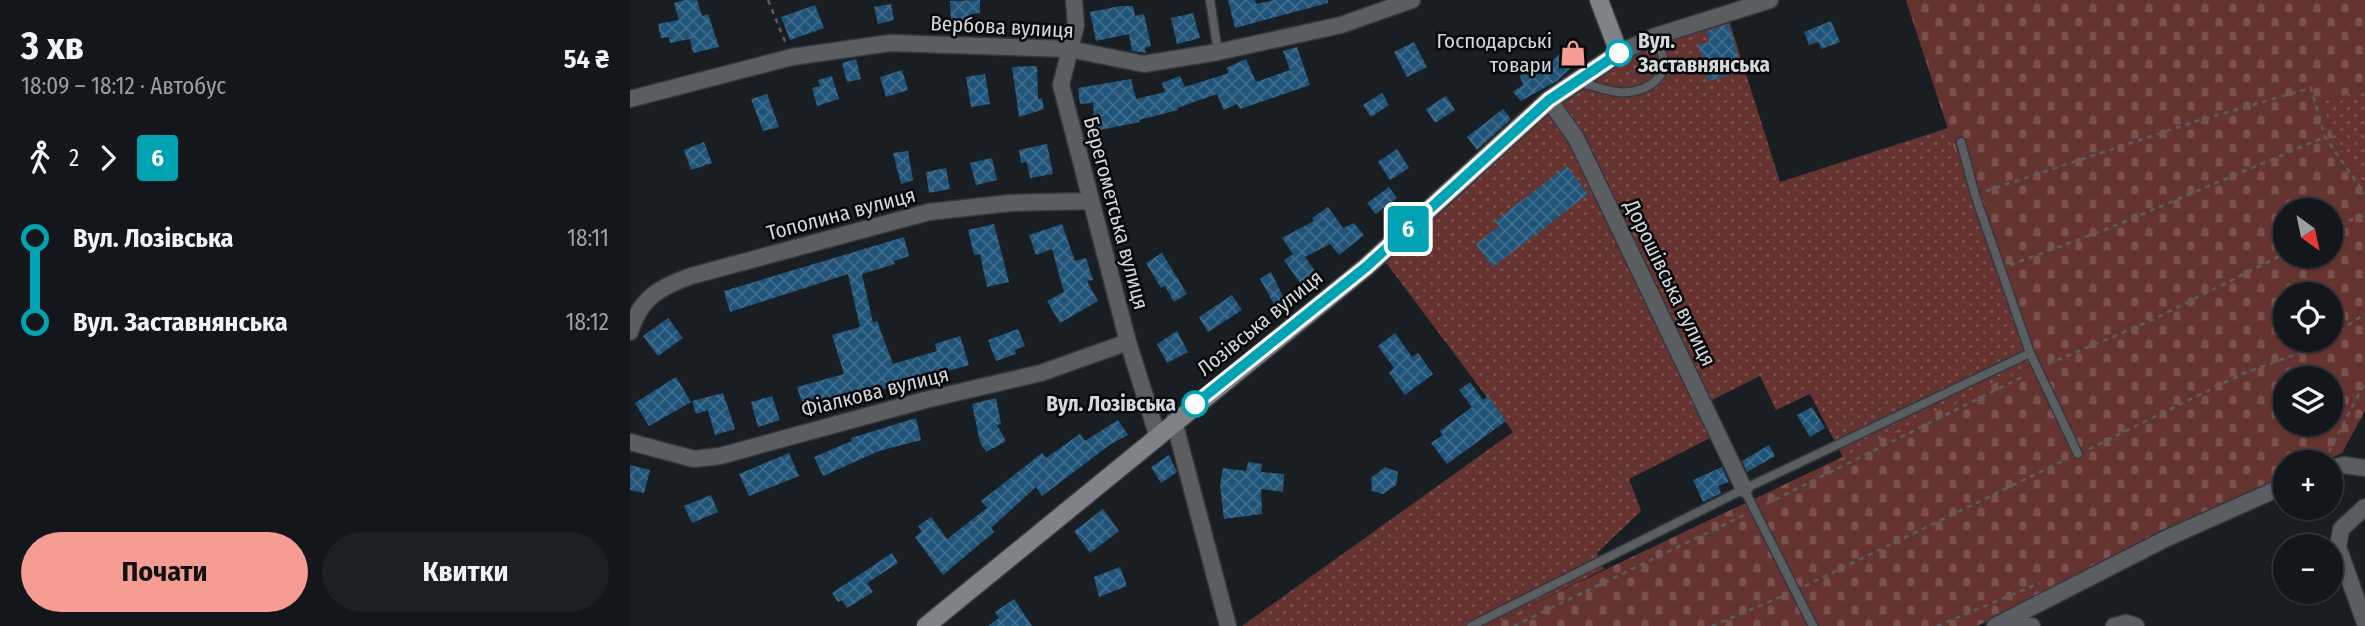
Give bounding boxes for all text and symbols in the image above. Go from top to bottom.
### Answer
street label: Вербова вулиця [930,10,1074,44]
text: 3 хв [21,23,84,69]
place label: Господарські товари [1437,28,1552,78]
place label: Вул. Заставнянська [1637,28,1770,78]
shop icon: Господарські товари [1558,38,1588,68]
marker: Вул. Заставнянська [1606,40,1632,66]
text: 54 ₴ [564,44,609,75]
text: 18:09 – 18:12 · Автобус [21,72,226,100]
street label: Берегометська вулиця [1078,114,1154,312]
icon: walk [21,139,59,177]
icon: forward [89,139,127,177]
text: 2 [69,144,79,172]
text: 6 [151,144,164,172]
street label: Тополина вулиця [764,182,918,246]
street label: Дорошівська вулиця [1618,195,1722,371]
north arrow [2273,198,2343,268]
map controls [2273,198,2343,604]
line badge: 6 [1385,206,1431,252]
text: 6 [1402,215,1414,243]
text: Вул. Лозівська [73,223,234,254]
text: 18:11 [567,224,609,252]
street label: Лозівська вулиця [1192,264,1328,382]
button: locate [2273,282,2343,352]
text: Вул. Заставнянська [73,307,288,338]
text: 18:12 [565,308,609,336]
street label: Фіалкова вулиця [799,361,951,423]
button: layers [2273,366,2343,436]
place label: Вул. Лозівська [1046,391,1176,417]
marker: Вул. Лозівська [1182,391,1208,417]
button: + [2273,450,2343,520]
button: Почати [21,532,308,612]
button: Квитки [322,532,609,612]
button: − [2273,534,2343,604]

